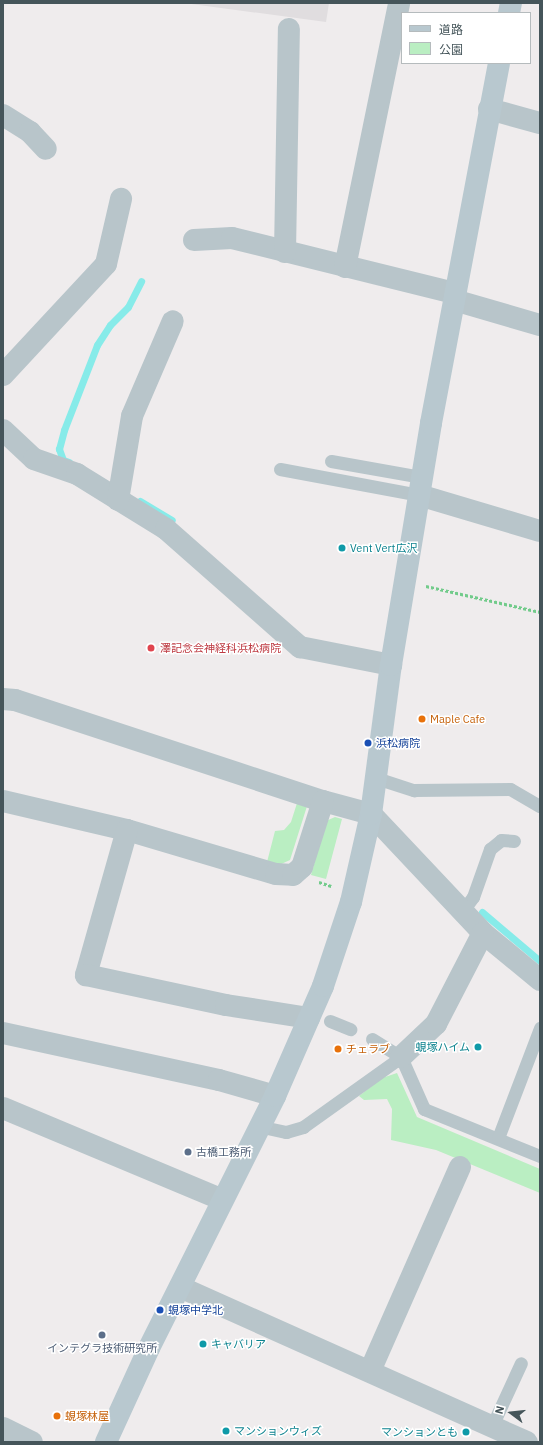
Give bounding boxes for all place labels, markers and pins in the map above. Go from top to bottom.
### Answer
place label: Vent Vert広沢 [350,541,417,555]
marker: Vent Vert広沢 [337,543,347,553]
place label: 澤記念会神経科浜松病院 [160,641,281,655]
marker: 澤記念会神経科浜松病院 [145,642,157,654]
place label: Maple Cafe [430,712,485,726]
marker: Maple Cafe [417,714,427,724]
place label: 浜松病院 [376,736,420,750]
marker: 浜松病院 [363,738,373,748]
place label: 蜆塚ハイム [415,1040,470,1054]
place label: チェラブ [346,1042,390,1056]
marker: 蜆塚ハイム [473,1042,483,1052]
marker: チェラブ [333,1044,343,1054]
place label: 古橋工務所 [196,1145,251,1159]
marker: 古橋工務所 [183,1147,193,1157]
place label: 蜆塚中学北 [168,1303,223,1317]
marker: 蜆塚中学北 [155,1305,165,1315]
marker: インテグラ技術研究所 [97,1330,107,1340]
place label: キャバリア [211,1337,266,1351]
marker: キャバリア [198,1339,208,1349]
place label: インテグラ技術研究所 [47,1341,157,1355]
place label: 蜆塚林屋 [65,1409,109,1423]
marker: 蜆塚林屋 [52,1411,62,1421]
place label: マンションウィズ [234,1424,322,1438]
place label: マンションとも [381,1425,458,1439]
marker: マンションウィズ [221,1426,231,1436]
marker: マンションとも [461,1427,471,1437]

